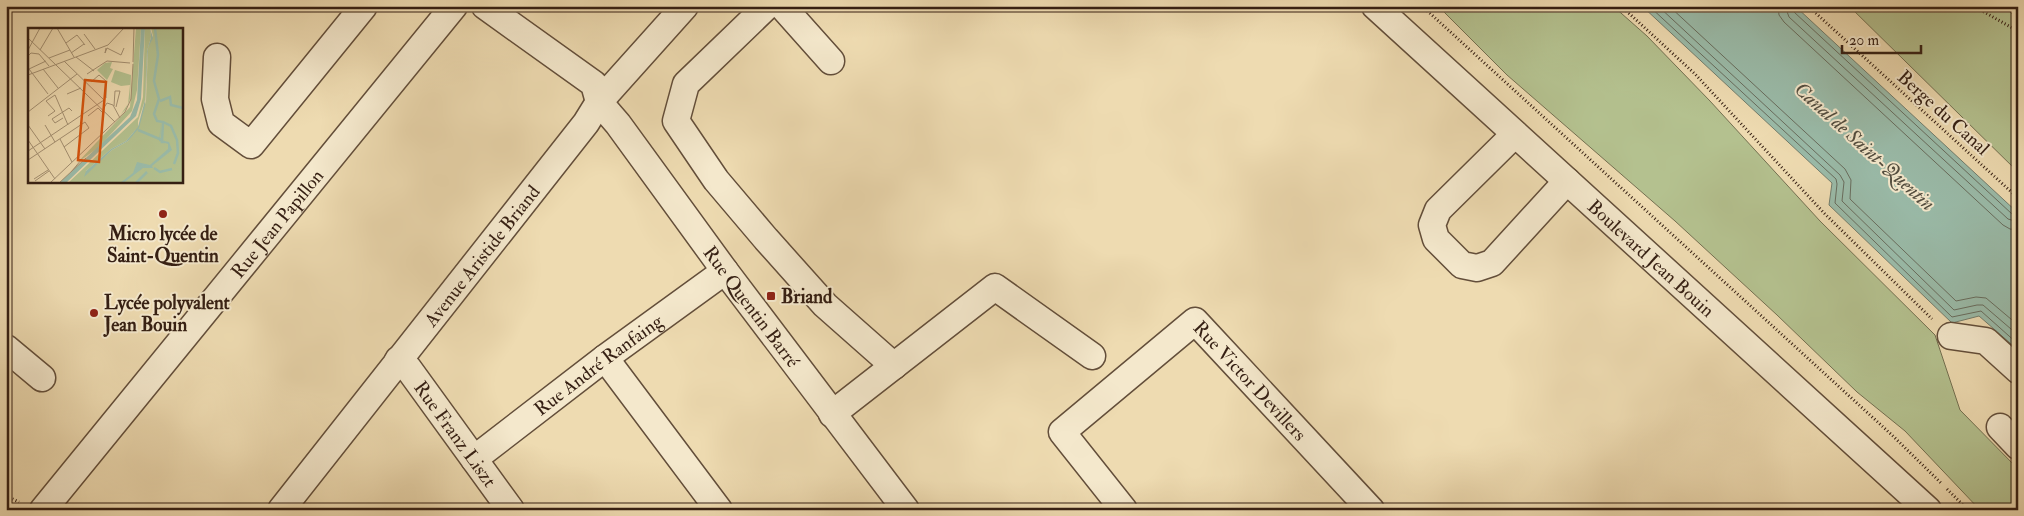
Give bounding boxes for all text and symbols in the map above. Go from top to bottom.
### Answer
scale bar [1842,22,1920,54]
inset map [28,28,182,182]
text: 20 m [1849,31,1879,50]
street label: Berge du Canal [1892,65,1995,161]
water label: Canal de Saint-Quentin [1789,77,1940,217]
street label: Rue Jean Papillon [226,164,329,283]
street label: Avenue Aristide Briand [419,180,546,333]
street label: Boulevard Jean Bouin [1582,195,1719,323]
marker: Micro lycée de Saint-Quentin [157,208,169,220]
place label: Micro lycée de Saint-Quentin [107,222,219,268]
street label: Rue Quentin Barré [698,241,805,373]
place label: Briand [781,285,833,309]
marker: Briand [765,290,777,302]
place label: Lycée polyvalent Jean Bouin [103,291,231,337]
marker: Lycée polyvalent Jean Bouin [88,307,100,319]
street label: Rue André Ranfaing [530,309,668,421]
street label: Rue Victor Devillers [1188,316,1311,446]
street label: Rue Franz Liszt [408,377,501,492]

